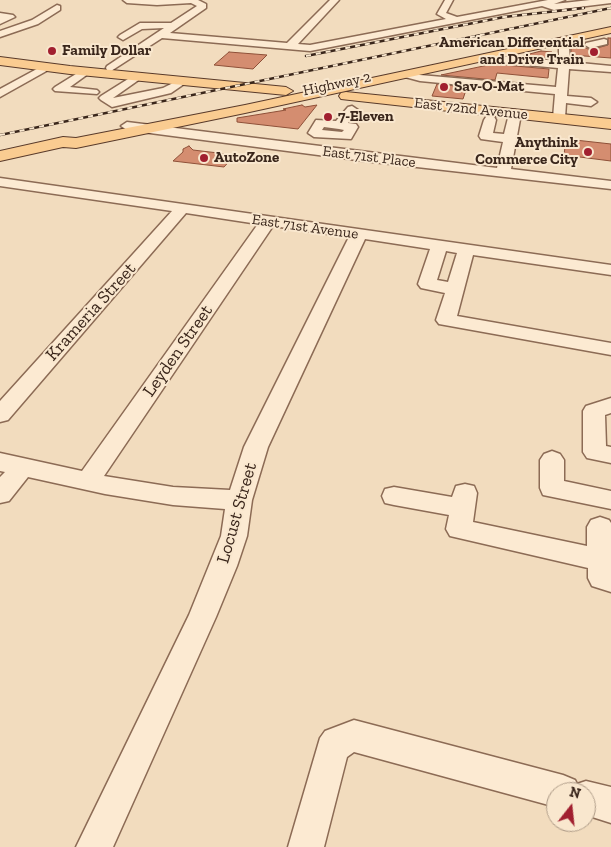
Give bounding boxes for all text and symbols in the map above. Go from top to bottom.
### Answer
place label: American Differential and Drive Train [439,34,584,69]
place label: Family Dollar [62,42,151,60]
marker: Family Dollar [46,45,58,57]
marker: American Differential and Drive Train [588,46,600,58]
street label: Highway 2 [301,68,373,100]
place label: Sav-O-Mat [454,78,524,96]
marker: Sav-O-Mat [438,81,450,93]
street label: East 72nd Avenue [413,94,529,124]
place label: 7-Eleven [338,108,394,126]
marker: 7-Eleven [322,111,334,123]
place label: Anythink Commerce City [475,134,578,169]
street label: East 71st Place [321,142,417,172]
marker: Anythink Commerce City [582,146,594,158]
place label: AutoZone [214,149,279,167]
marker: AutoZone [198,152,210,164]
street label: East 71st Avenue [251,211,359,243]
street label: Krameria Street [41,258,141,366]
street label: Leyden Street [138,301,218,401]
street label: Locust Street [212,460,262,566]
north arrow [546,782,596,832]
text: N [568,783,582,803]

